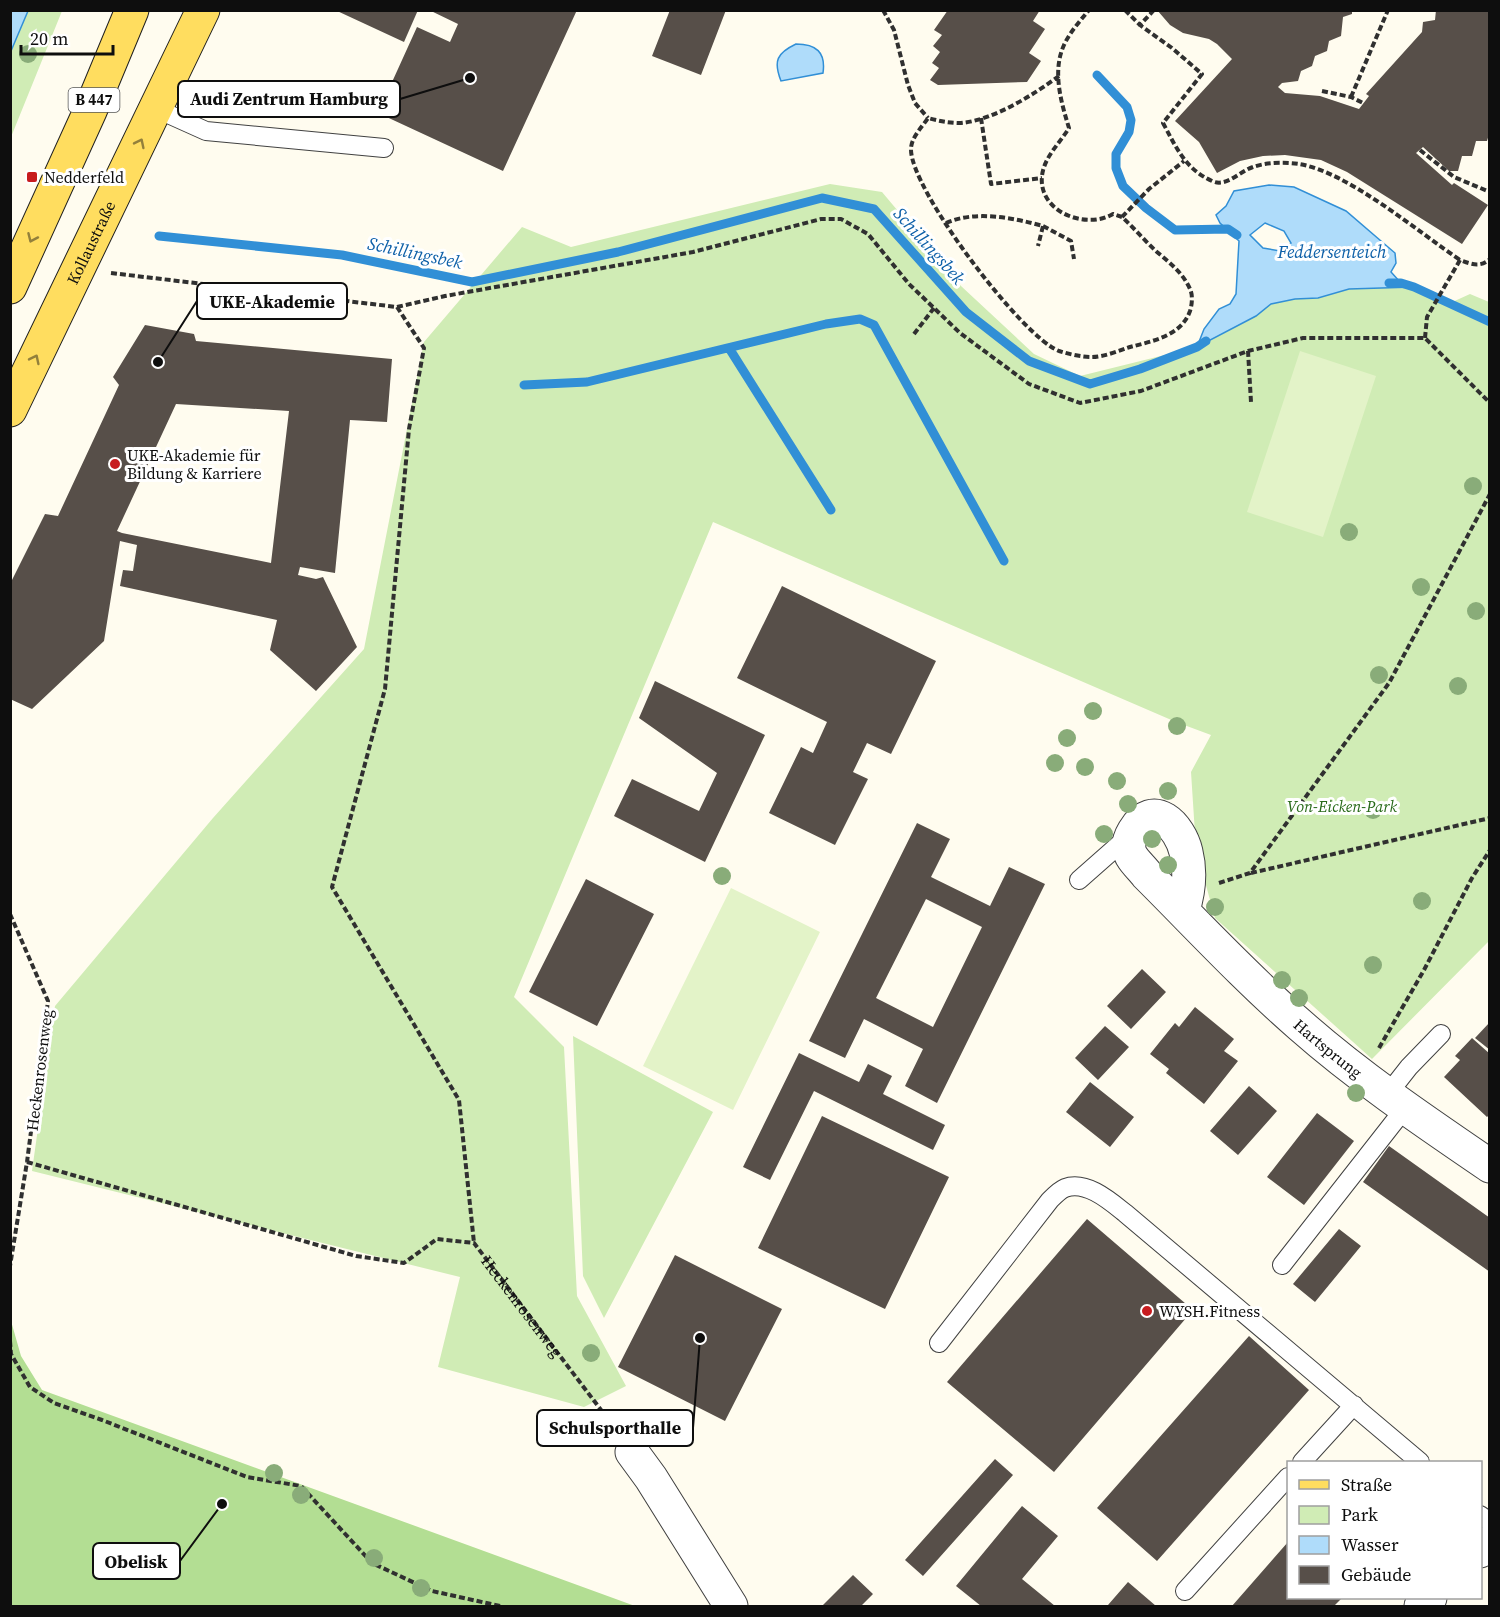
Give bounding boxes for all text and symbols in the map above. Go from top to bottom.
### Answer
scale bar [21,18,112,56]
text: 20 m [30,26,68,51]
callout: Audi Zentrum Hamburg [178,81,400,117]
text: Audi Zentrum Hamburg [190,86,388,111]
road number: B 447 [68,88,119,112]
one-way arrow [132,139,144,150]
place label: Nedderfeld [44,166,124,188]
marker: Nedderfeld [25,170,39,184]
street label: Kollaustraße [61,197,120,288]
water label: Schillingsbek [888,202,971,290]
water label: Schillingsbek [365,230,465,275]
one-way arrow [27,231,39,242]
water label: Feddersenteich [1277,239,1387,264]
callout: UKE-Akademie [197,283,347,319]
text: UKE-Akademie [209,289,335,314]
one-way arrow [27,355,39,366]
place label: UKE-Akademie für Bildung & Karriere [127,444,262,484]
marker: UKE-Akademie für Bildung & Karriere [108,457,122,471]
park label: Von-Eicken-Park [1287,795,1397,817]
street label: Heckenrosenweg [21,1008,57,1132]
street label: Hartsprung [1289,1013,1367,1083]
street label: Heckenrosenweg [476,1251,568,1362]
place label: WYSH.Fitness [1159,1300,1260,1322]
marker: WYSH.Fitness [1140,1304,1154,1318]
callout: Schulsporthalle [537,1410,693,1446]
text: Schulsporthalle [549,1415,681,1440]
legend [1287,1461,1482,1599]
text: Straße [1341,1472,1392,1497]
text: Park [1341,1502,1378,1527]
text: Wasser [1341,1532,1399,1557]
callout: Obelisk [93,1543,180,1579]
text: Obelisk [105,1549,168,1574]
text: Gebäude [1341,1562,1412,1587]

